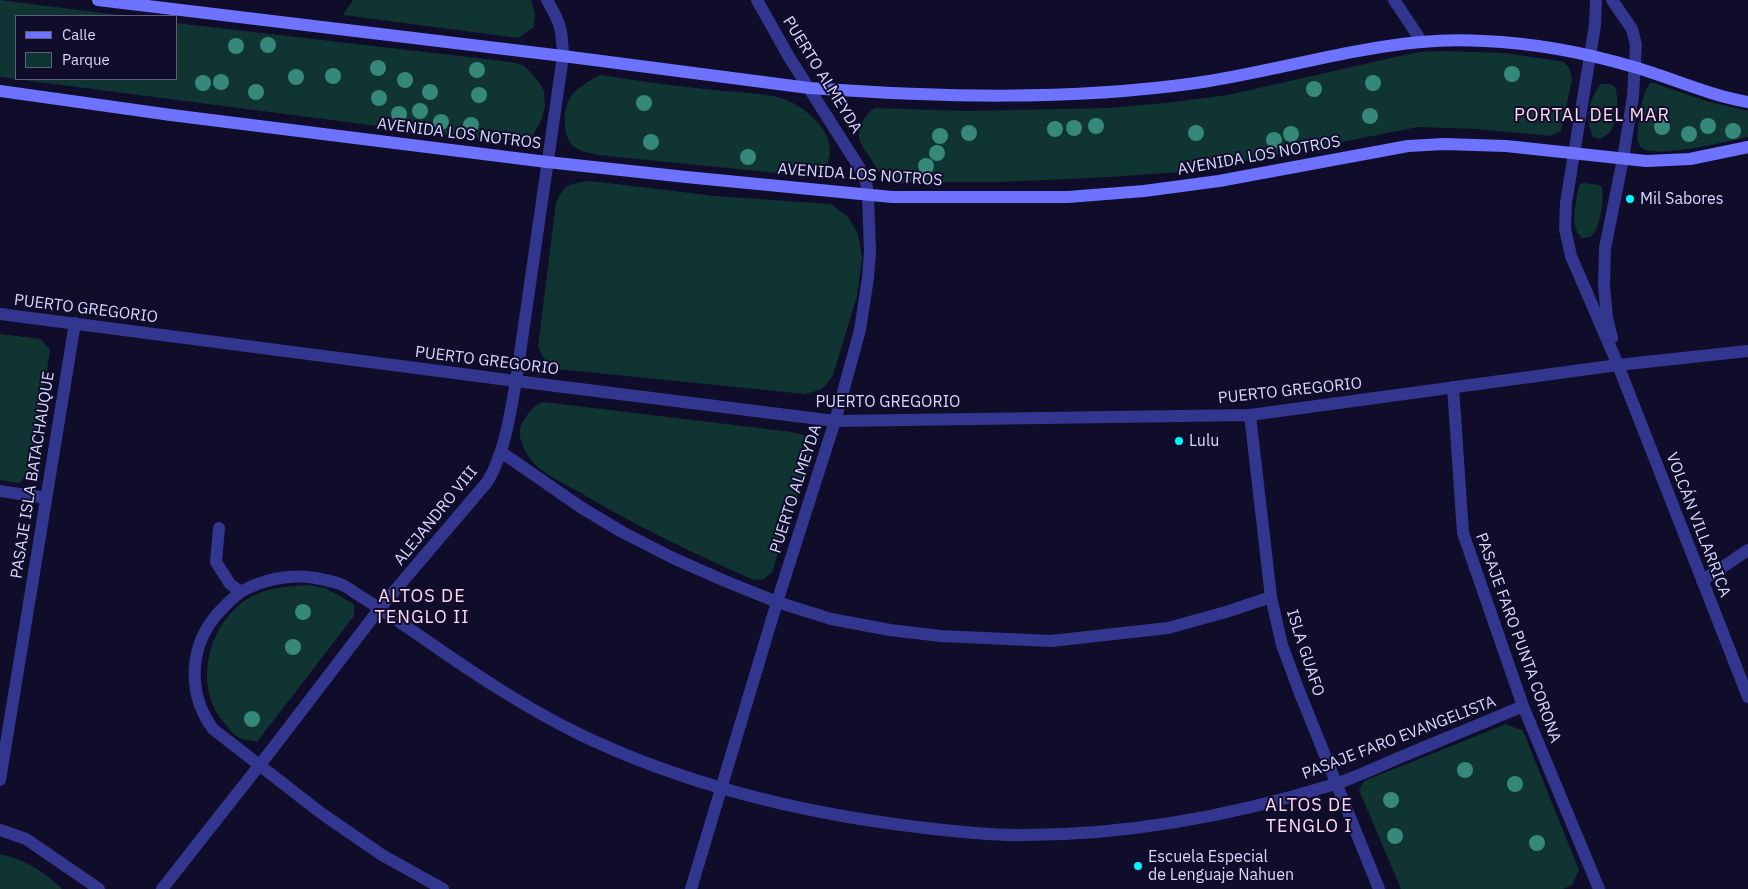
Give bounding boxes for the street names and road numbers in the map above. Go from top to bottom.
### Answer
street label: PUERTO ALMEYDA [778,13,866,137]
street label: AVENIDA LOS NOTROS [376,114,542,154]
street label: AVENIDA LOS NOTROS [1176,132,1342,180]
street label: AVENIDA LOS NOTROS [777,160,943,190]
street label: PUERTO GREGORIO [13,291,159,327]
street label: PUERTO GREGORIO [414,343,560,379]
street label: PASAJE ISLA BATACHAUQUE [7,370,59,580]
street label: PUERTO GREGORIO [1217,374,1363,408]
street label: PUERTO GREGORIO [816,392,960,412]
street label: PUERTO ALMEYDA [766,422,826,556]
street label: VOLCÁN VILLARRICA [1662,450,1734,600]
street label: ALEJANDRO VIII [390,463,482,569]
street label: PASAJE FARO PUNTA CORONA [1471,530,1565,746]
street label: ISLA GUAFO [1282,607,1328,699]
street label: PASAJE FARO EVANGELISTA [1299,692,1499,784]

